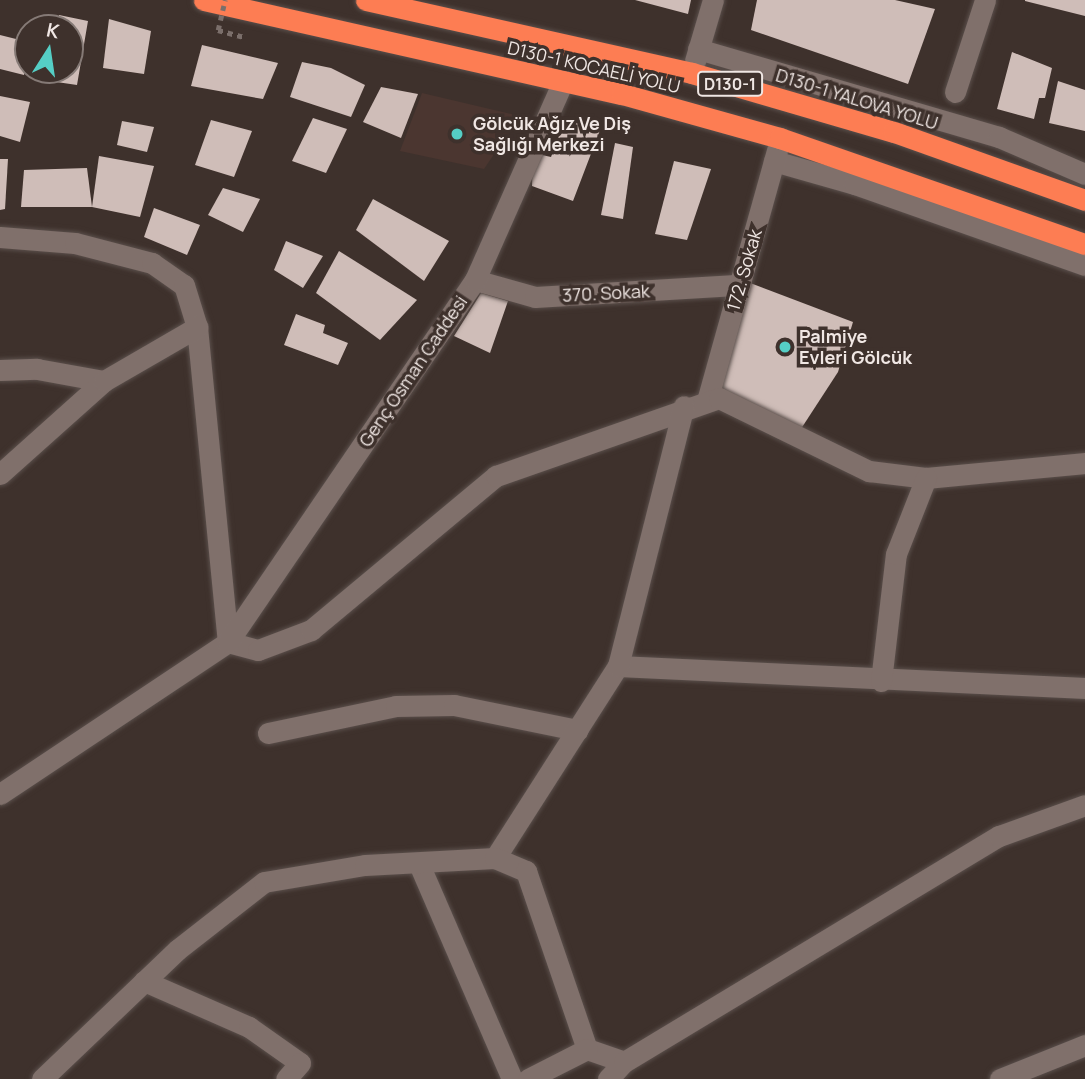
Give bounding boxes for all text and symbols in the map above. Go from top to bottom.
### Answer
north arrow [14,14,84,84]
text: K [44,16,62,44]
street label: D130-1 KOCAELİ YOLU [506,37,682,97]
street label: D130-1 YALOVA YOLU [773,64,941,134]
road number: D130-1 [697,72,763,96]
place label: Gölcük Ağız Ve Diş Sağlığı Merkezi [473,113,631,156]
marker: Gölcük Ağız Ve Diş Sağlığı Merkezi [447,124,467,144]
street label: 172. Sokak [722,227,766,313]
street label: 370. Sokak [562,280,650,306]
street label: Genç Osman Caddesi [354,291,472,451]
place label: Palmiye Evleri Gölcük [799,326,912,368]
marker: Palmiye Evleri Gölcük [777,339,793,355]

